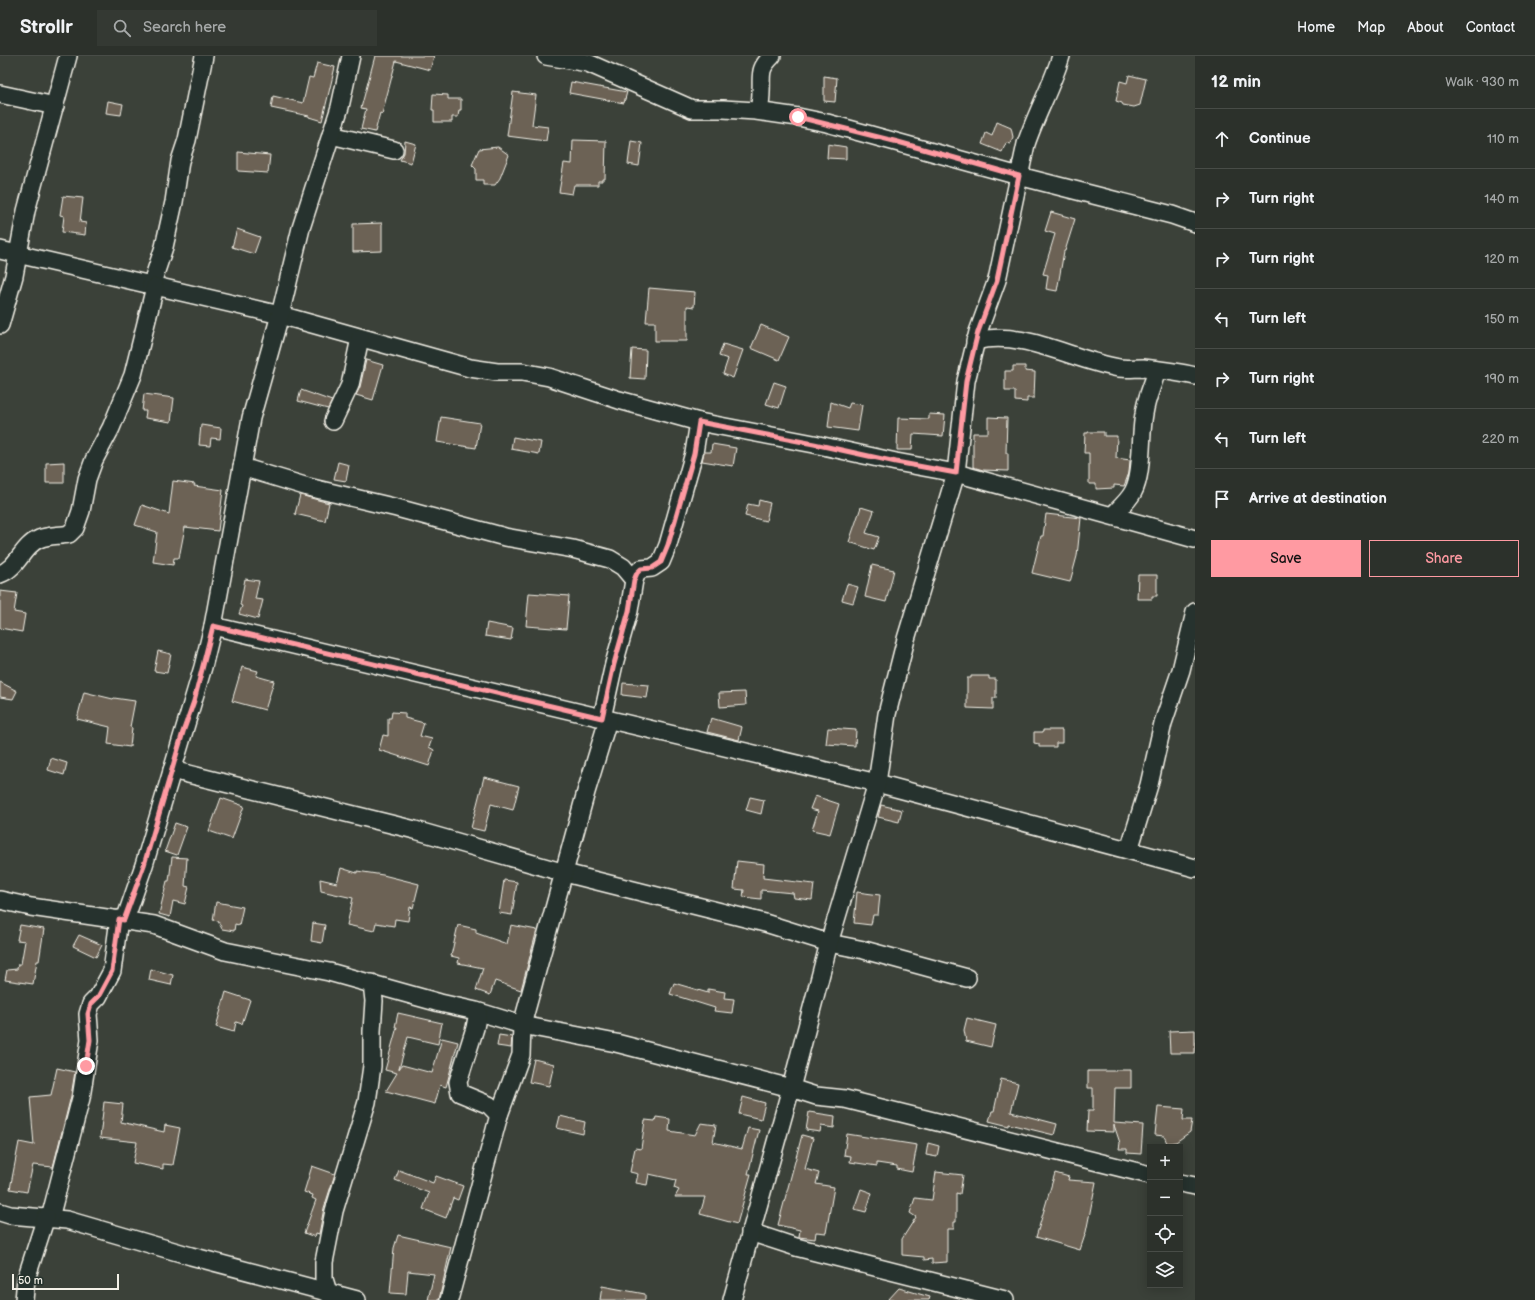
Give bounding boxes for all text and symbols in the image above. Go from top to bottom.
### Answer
search box [97,10,377,46]
text: Strollr [20,16,73,39]
icon: search [111,17,133,39]
text: Search here [143,18,226,37]
text: Home [1297,19,1335,36]
text: Map [1357,19,1385,36]
text: About [1407,19,1444,36]
text: Contact [1466,19,1515,36]
text: 12 min [1211,72,1261,92]
text: Walk · 930 m [1445,74,1519,90]
route start [789,108,807,126]
icon: ahead [1211,128,1233,150]
text: Continue [1249,129,1311,148]
text: 110 m [1487,131,1519,147]
icon: right [1211,188,1233,210]
text: Turn right [1249,189,1314,208]
text: 140 m [1484,191,1519,207]
icon: right [1211,248,1233,270]
text: Turn right [1249,249,1314,268]
text: 120 m [1484,251,1519,267]
icon: left [1211,308,1233,330]
text: Turn left [1249,309,1306,328]
text: 150 m [1485,311,1519,327]
icon: right [1211,368,1233,390]
text: Turn right [1249,369,1314,388]
text: 190 m [1485,371,1519,387]
icon: left [1211,428,1233,450]
text: Turn left [1249,429,1306,448]
text: 220 m [1482,431,1519,447]
icon: arrive [1211,488,1233,510]
text: Arrive at destination [1249,489,1387,508]
button: Save [1211,540,1361,577]
button: Share [1369,540,1519,577]
route end [77,1057,95,1075]
map controls [1147,1144,1183,1288]
button: + [1147,1144,1183,1180]
button: − [1147,1180,1183,1216]
button: locate [1147,1216,1183,1252]
button: layers [1147,1252,1183,1288]
scale bar [12,1272,119,1291]
text: 50 m [18,1274,43,1287]

